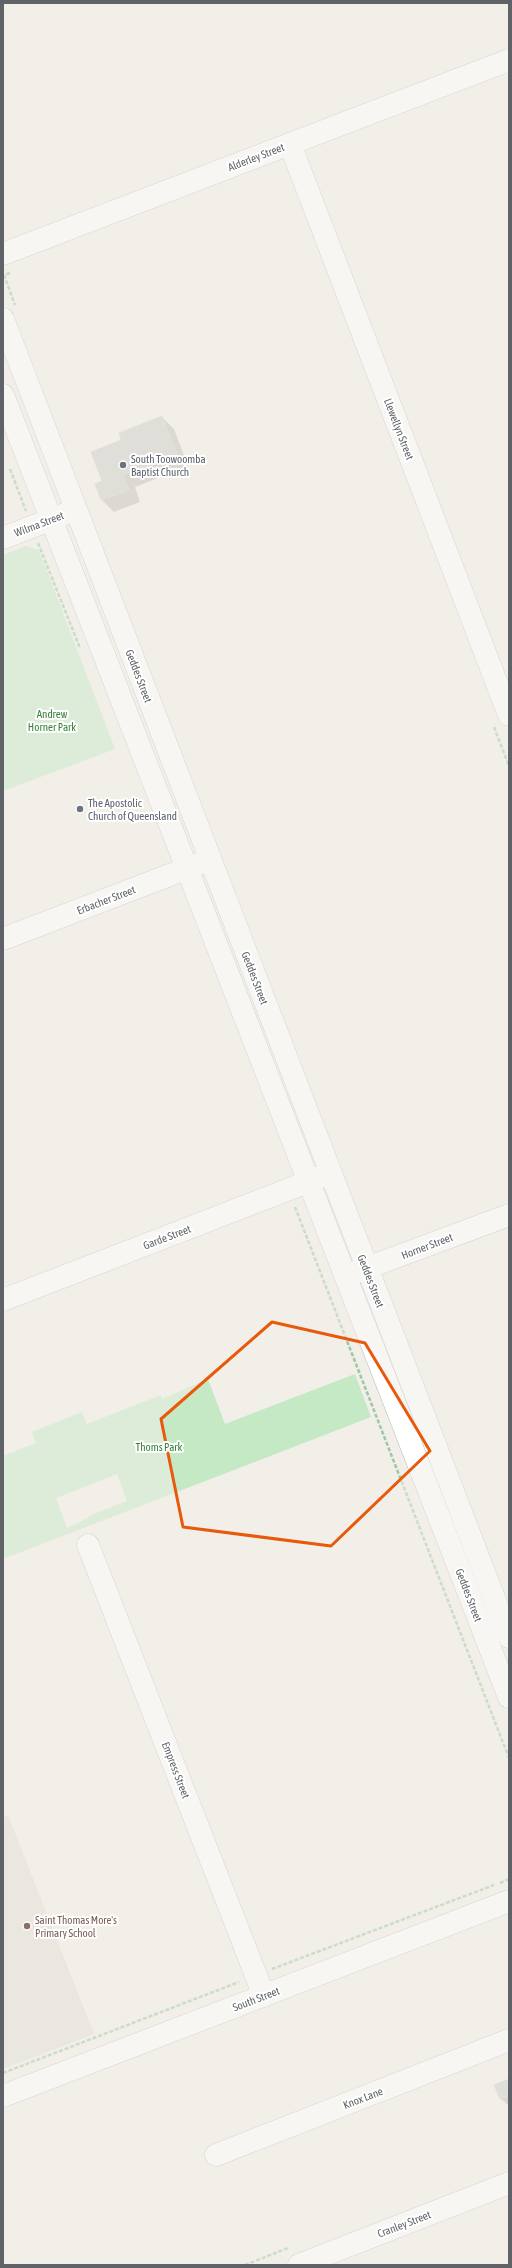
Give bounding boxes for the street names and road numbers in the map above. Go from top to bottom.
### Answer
street label: Alderley Street [226,141,286,173]
street label: Llewellyn Street [382,397,416,461]
street label: Wilma Street [13,509,65,539]
street label: Geddes Street [123,648,155,704]
street label: Erbacher Street [75,883,137,917]
street label: Geddes Street [239,950,271,1006]
street label: Garde Street [141,1222,193,1252]
street label: Horner Street [400,1231,454,1261]
street label: Geddes Street [355,1253,387,1309]
street label: Geddes Street [453,1567,485,1623]
street label: Empress Street [160,1740,192,1800]
street label: South Street [231,1985,281,2013]
street label: Knox Lane [342,2085,384,2111]
street label: Cranley Street [376,2208,432,2240]

